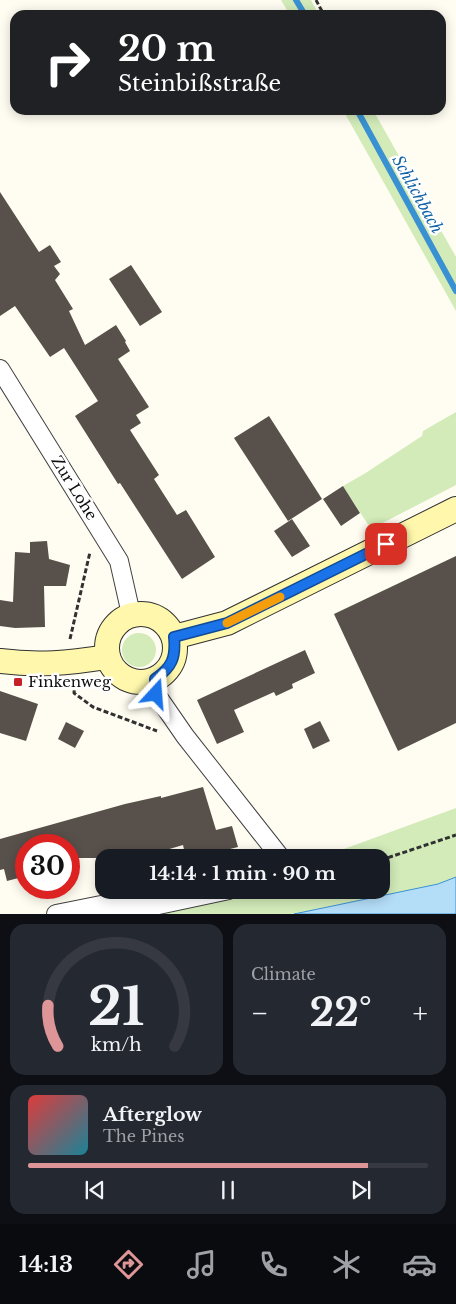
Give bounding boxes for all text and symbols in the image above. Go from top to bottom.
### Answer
text: 20 m [118,27,215,70]
icon: right [35,30,100,95]
text: Steinbißstraße [118,70,281,97]
water label: Schlichbach [388,151,448,237]
street label: Zur Lohe [47,452,102,523]
pin [365,523,407,565]
icon: arrive [372,530,400,558]
position arrow [129,667,181,719]
place label: Finkenweg [28,672,112,691]
marker: Finkenweg [12,676,24,688]
speed limit sign: 30 [15,834,80,899]
text: 14:14 · 1 min · 90 m [149,862,336,885]
text: Climate [251,964,316,984]
text: 21 [88,975,145,1039]
text: 22° [310,989,372,1036]
text: − [251,996,269,1031]
text: + [413,996,428,1031]
text: km/h [91,1034,142,1056]
text: Afterglow [103,1103,202,1126]
text: The Pines [103,1126,185,1146]
icon: previous [81,1176,109,1204]
icon: pause [214,1176,242,1204]
icon: next [347,1176,375,1204]
icon: directions [111,1247,146,1282]
icon: music [184,1247,219,1282]
icon: phone [256,1247,291,1282]
icon: climate [329,1247,364,1282]
icon: car [402,1247,437,1282]
text: 14:13 [19,1251,73,1278]

